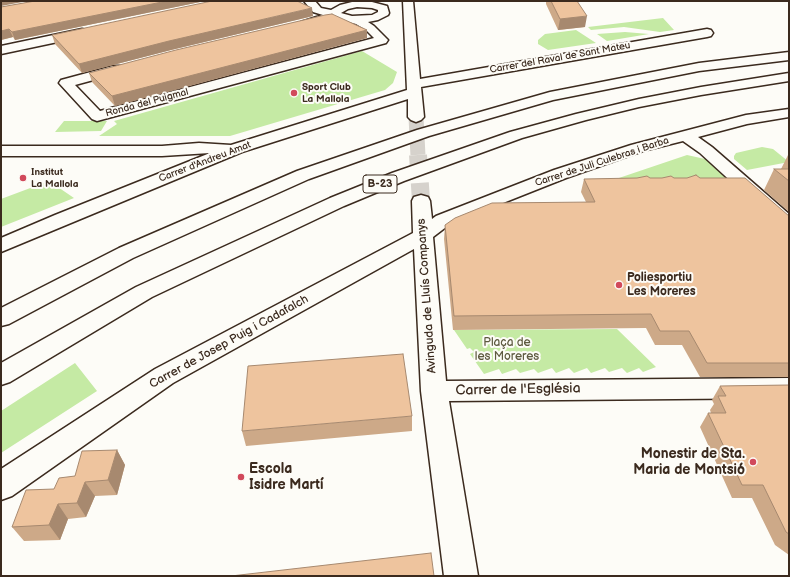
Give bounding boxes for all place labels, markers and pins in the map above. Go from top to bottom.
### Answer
place label: Sport Club La Mallola [302,81,351,104]
marker: Sport Club La Mallola [289,88,299,98]
place label: Institut La Mallola [31,166,78,190]
marker: Institut La Mallola [18,173,28,183]
place label: Poliesportiu Les Moreres [627,271,696,299]
marker: Poliesportiu Les Moreres [614,280,624,290]
place label: Monestir de Sta. Maria de Montsió [633,446,745,478]
marker: Monestir de Sta. Maria de Montsió [748,457,758,467]
place label: Escola Isidre Martí [249,461,323,494]
marker: Escola Isidre Martí [236,472,246,482]

